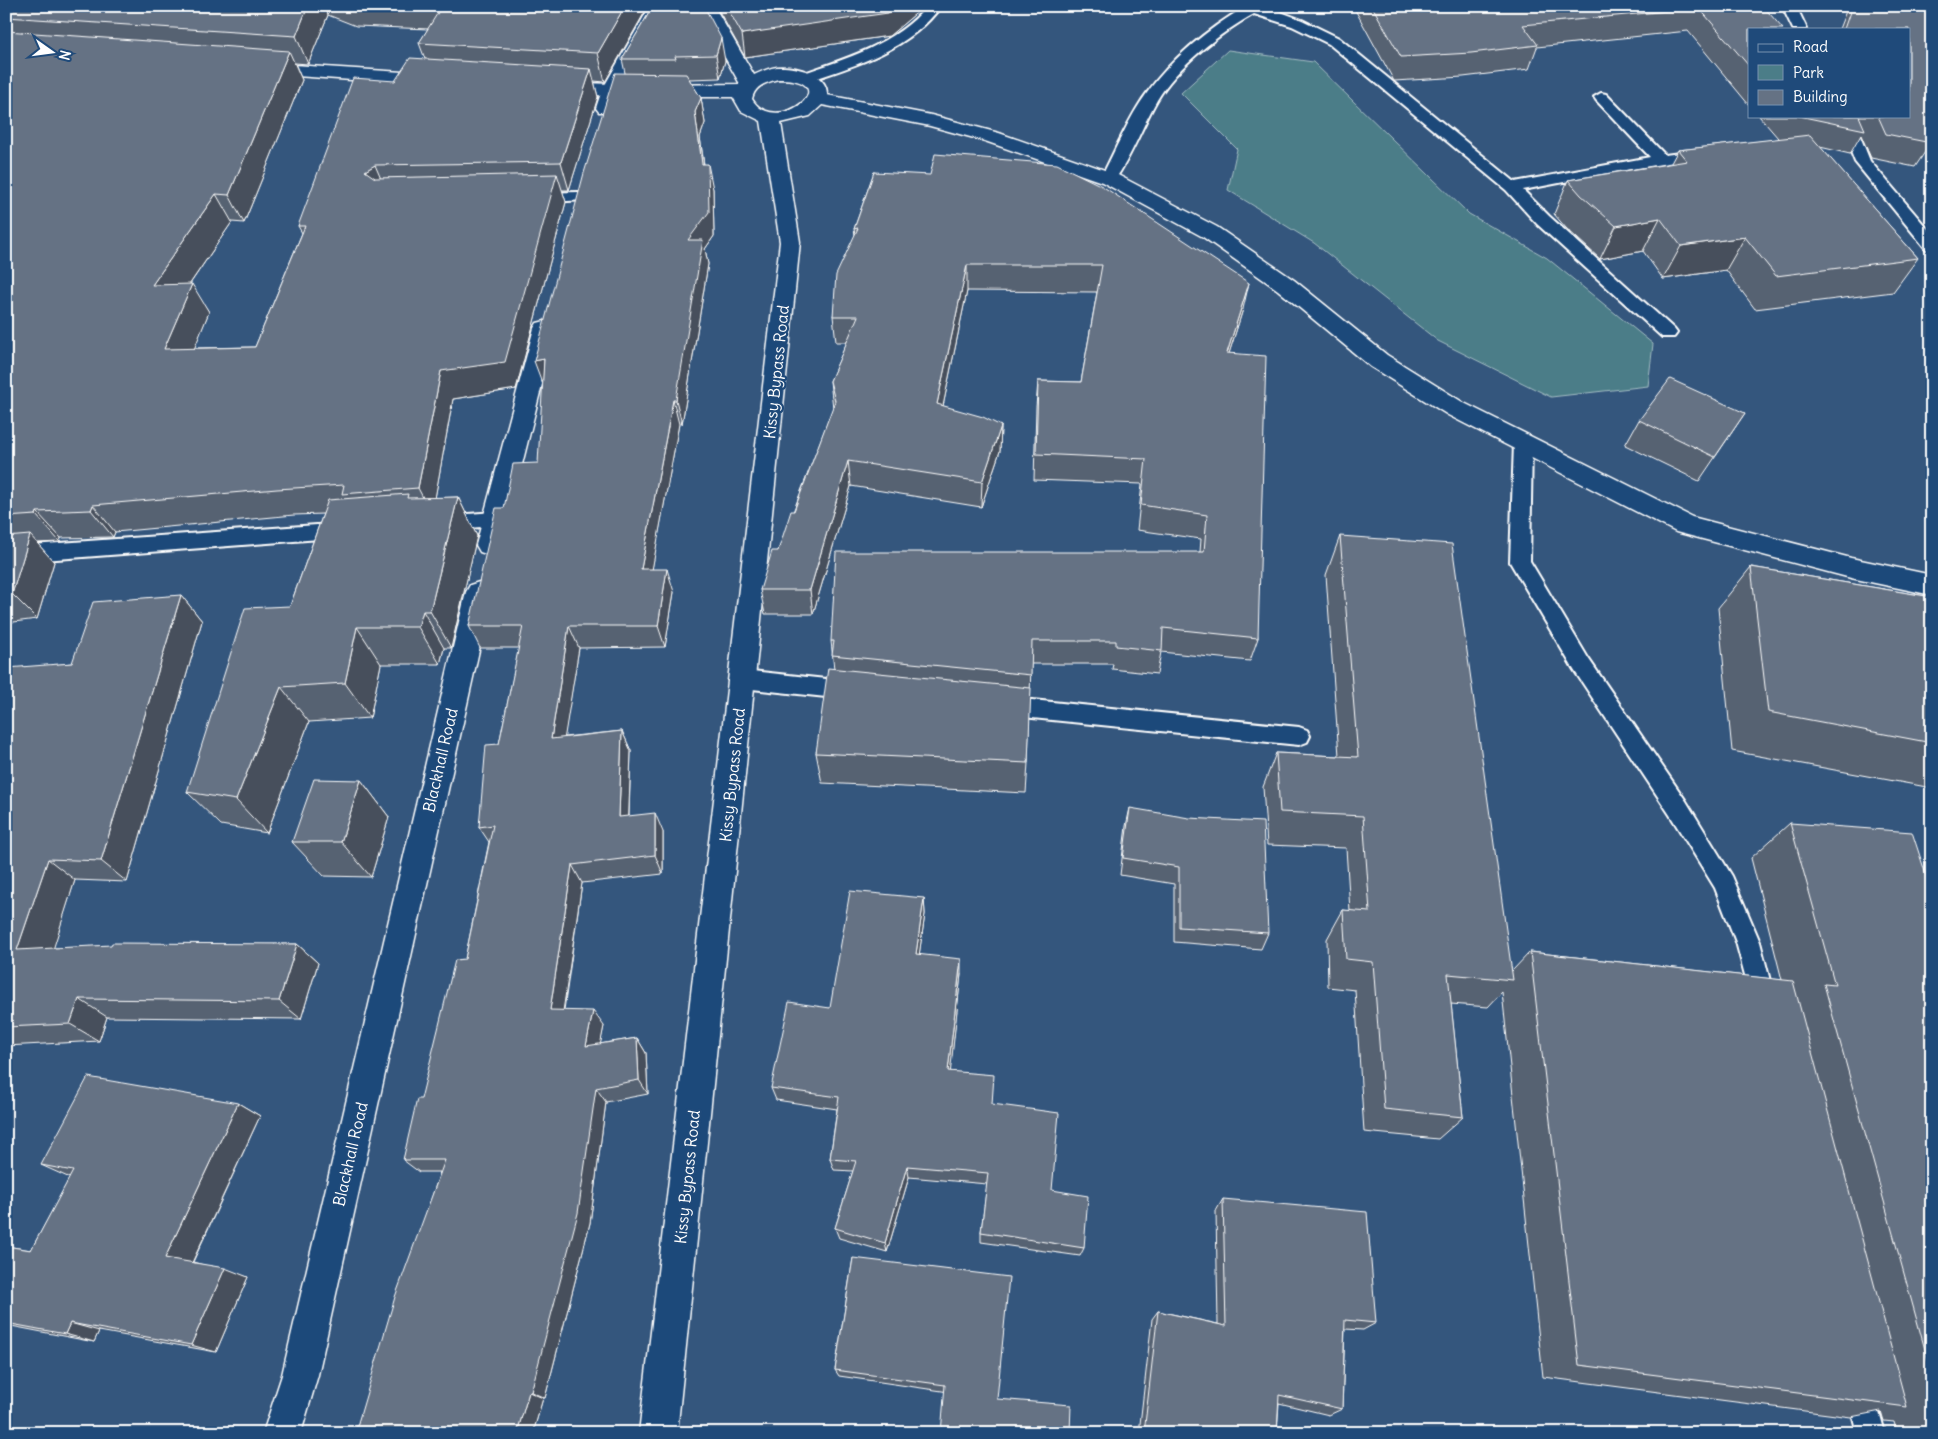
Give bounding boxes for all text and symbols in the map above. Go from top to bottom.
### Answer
north arrow [28,28,78,78]
legend [1748,28,1910,118]
text: Road [1793,37,1828,56]
text: N [55,48,75,62]
text: Park [1793,63,1824,82]
text: Building [1793,87,1848,106]
street label: Kissy Bypass Road [759,304,793,440]
street label: Blackhall Road [418,706,462,814]
street label: Kissy Bypass Road [715,707,749,843]
street label: Blackhall Road [328,1100,372,1208]
street label: Kissy Bypass Road [670,1109,704,1245]

